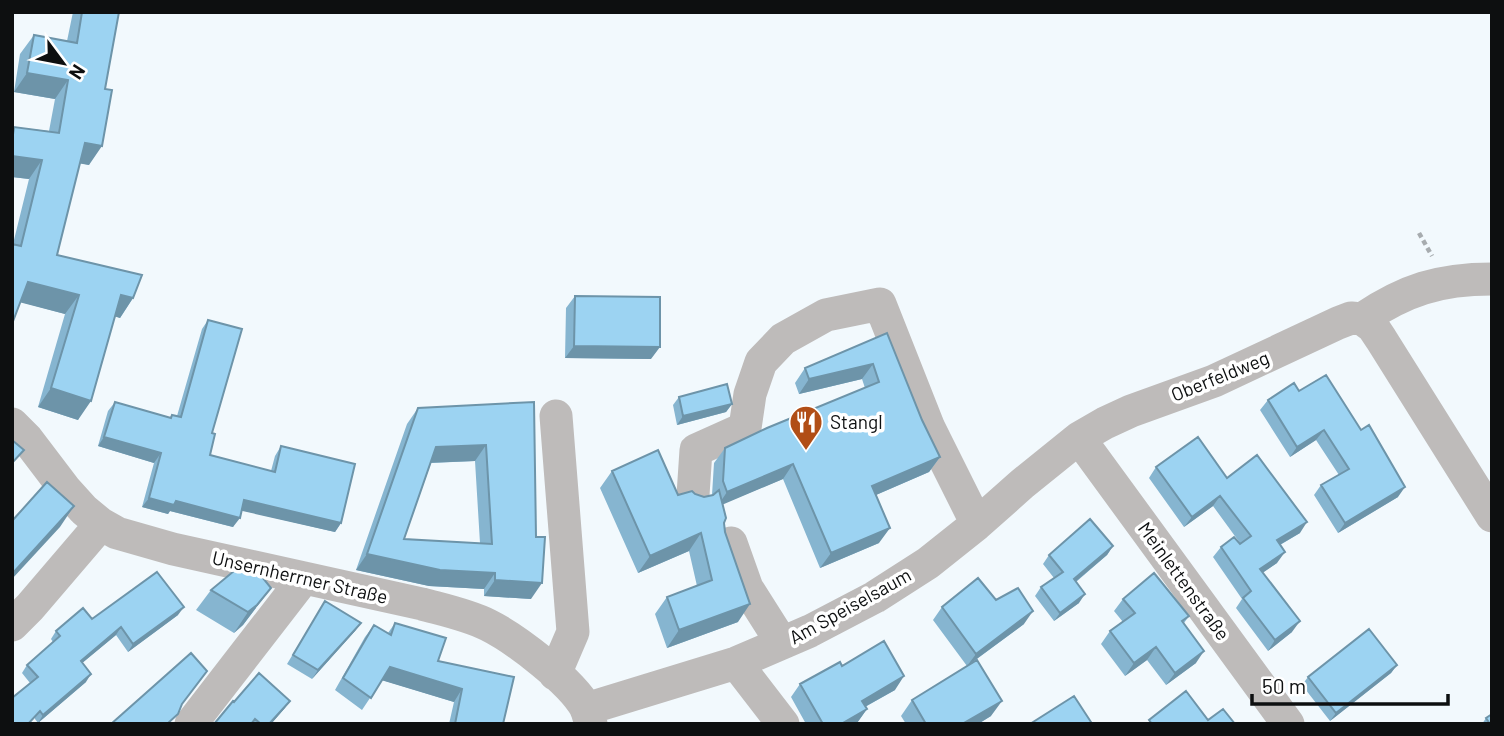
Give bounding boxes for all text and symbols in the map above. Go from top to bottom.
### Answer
north arrow [28,28,98,98]
text: N [65,61,91,84]
street label: Oberfeldweg [1167,345,1272,406]
restaurant icon: Stangl [787,403,825,452]
place label: Stangl [830,410,883,433]
street label: Meinlettenstraße [1134,517,1235,644]
street label: Unsernherrner Straße [210,545,390,608]
street label: Am Speiselsaum [785,563,915,649]
scale bar [1252,662,1448,706]
text: 50 m [1262,673,1306,698]

